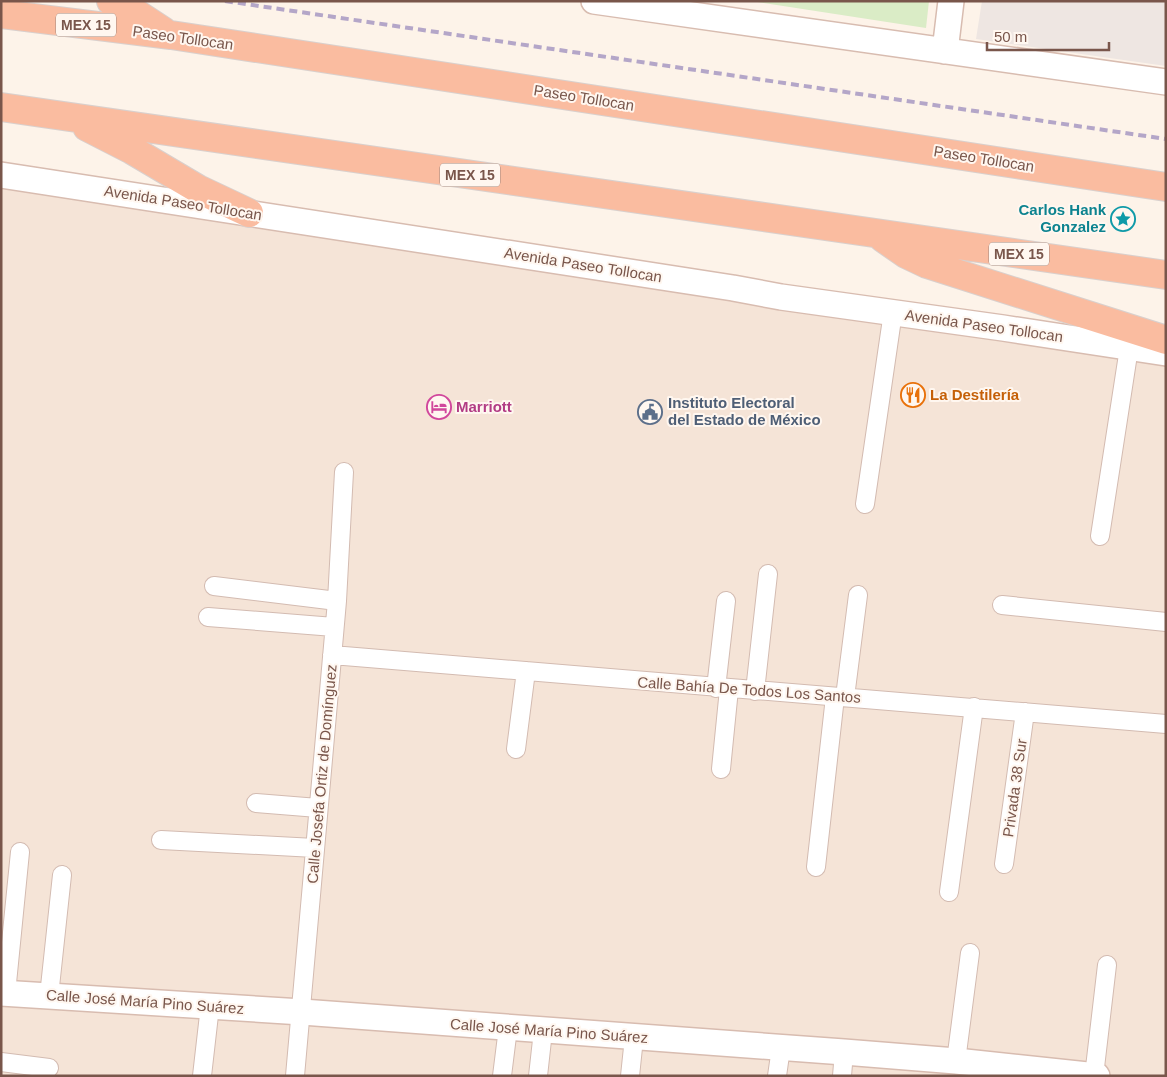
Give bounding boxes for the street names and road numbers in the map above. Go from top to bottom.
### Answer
road number: MEX 15 [56,14,116,36]
street label: Paseo Tollocan [132,22,234,53]
street label: Paseo Tollocan [533,81,636,114]
street label: Paseo Tollocan [933,142,1036,175]
road number: MEX 15 [440,164,500,186]
street label: Avenida Paseo Tollocan [103,182,263,223]
road number: MEX 15 [989,242,1049,266]
street label: Avenida Paseo Tollocan [503,244,663,285]
street label: Avenida Paseo Tollocan [904,306,1064,345]
street label: Calle Josefa Ortiz de Domínguez [303,664,340,884]
street label: Calle Bahía De Todos Los Santos [637,673,861,706]
street label: Privada 38 Sur [999,738,1030,838]
street label: Calle José María Pino Suárez [45,986,245,1017]
street label: Calle José María Pino Suárez [449,1015,649,1046]

